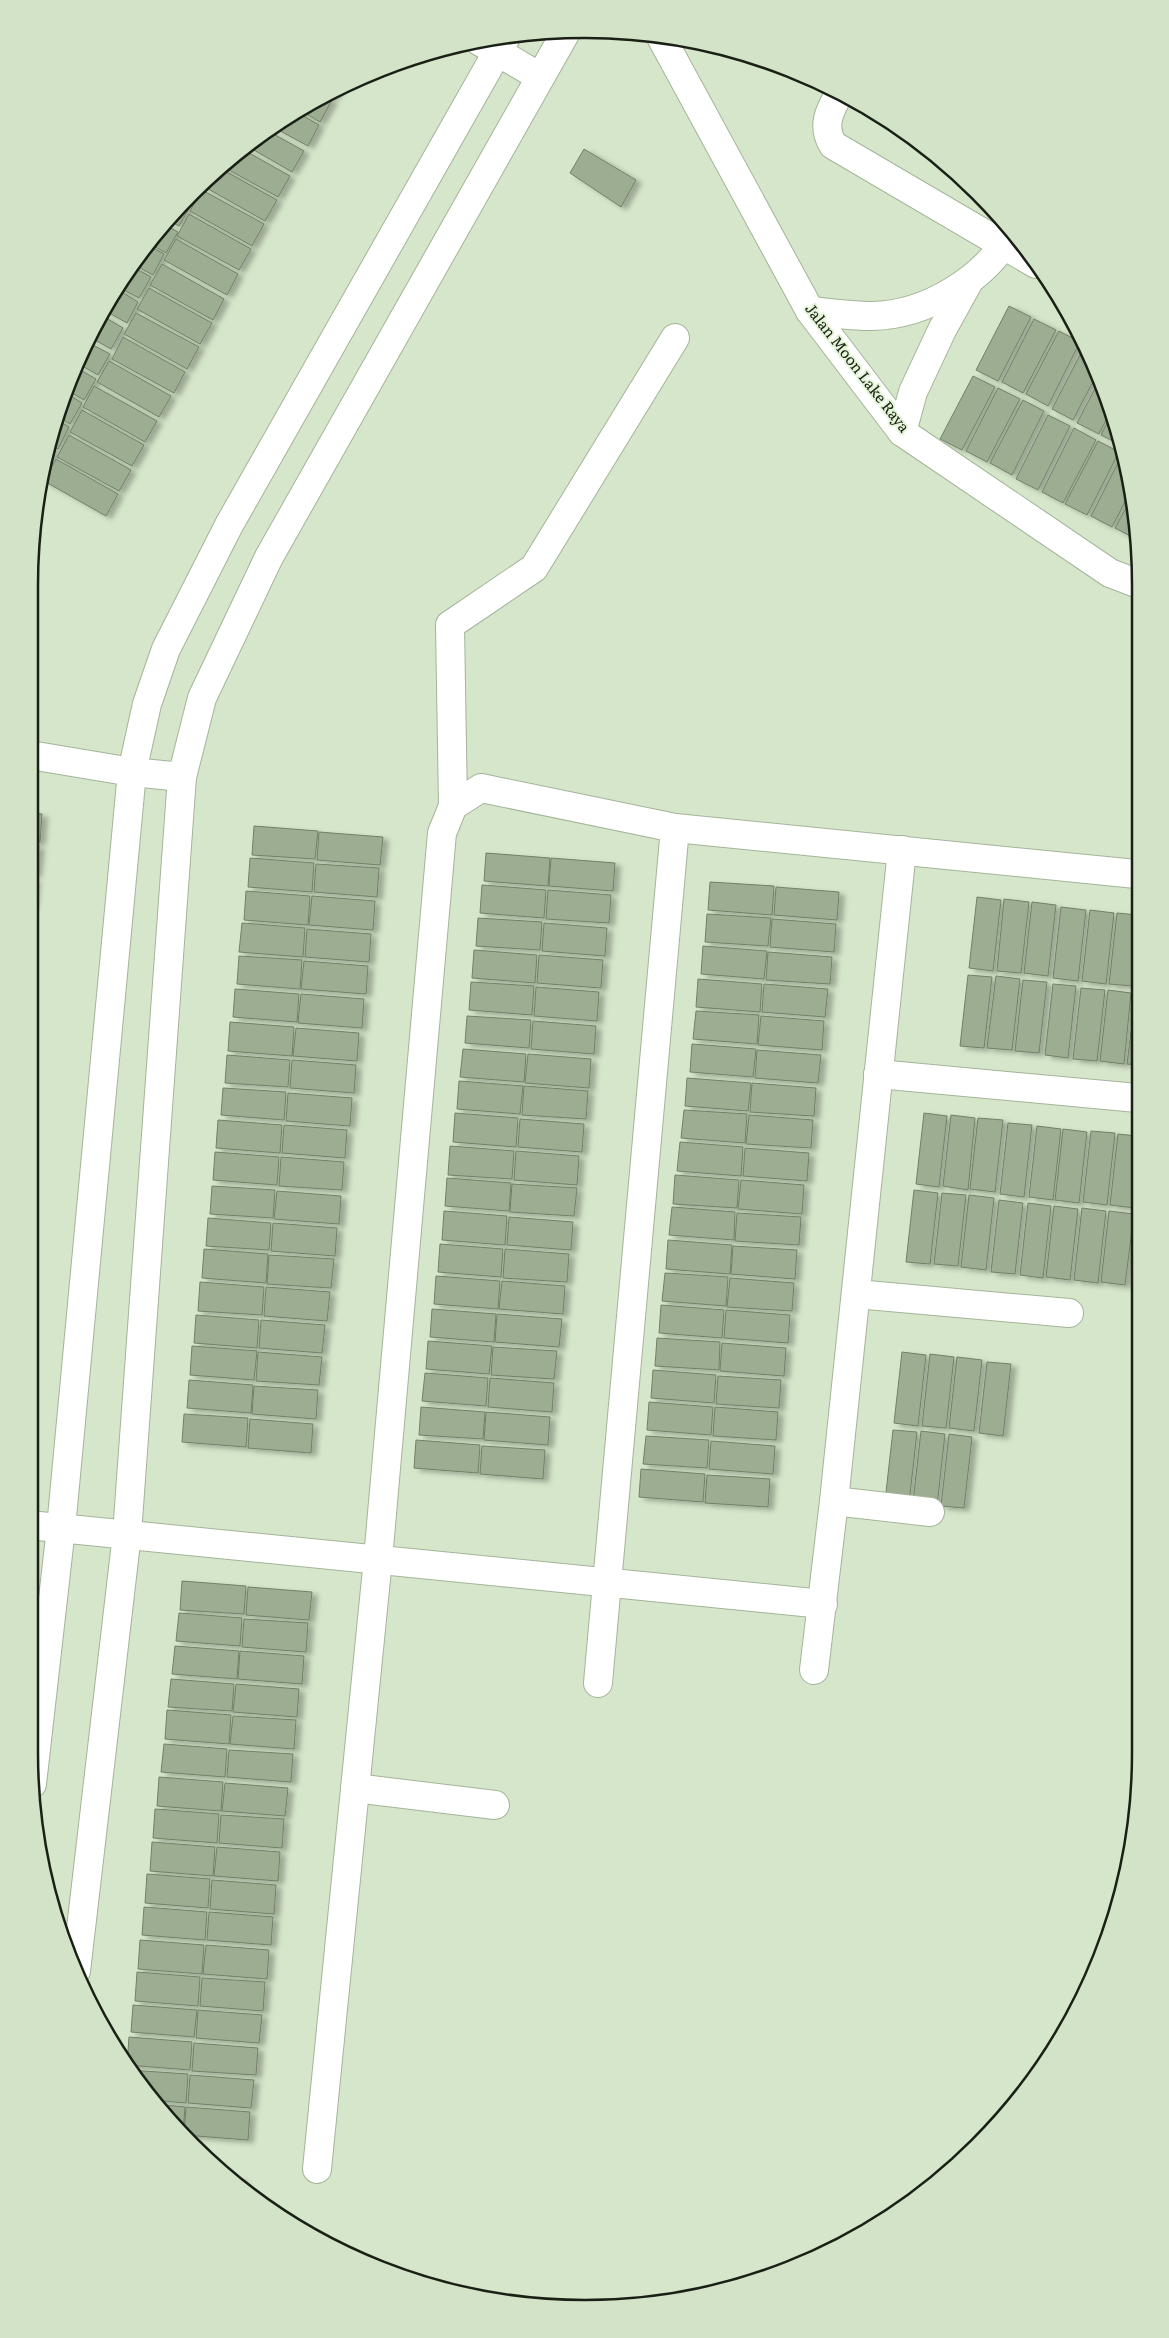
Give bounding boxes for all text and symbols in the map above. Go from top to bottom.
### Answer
street label: Jalan Moon Lake Raya [800,297,917,437]

